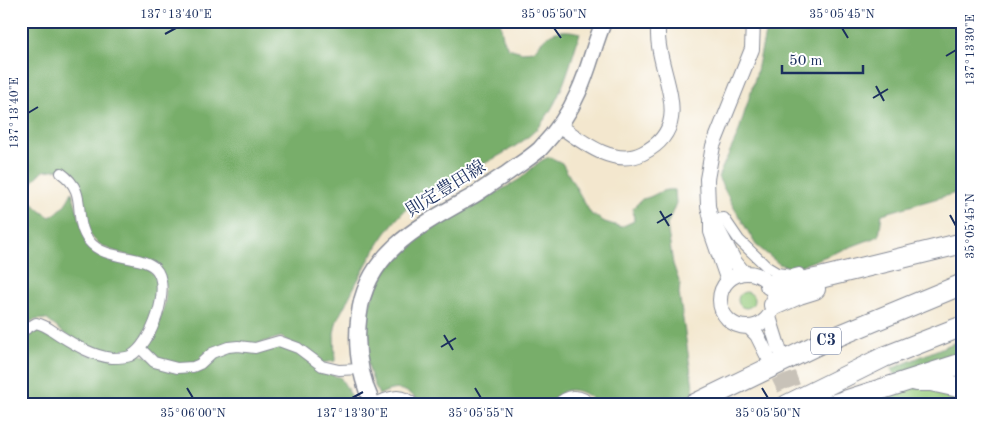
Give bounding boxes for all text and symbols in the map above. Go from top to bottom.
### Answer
text: 35°05'50"N [521,8,587,21]
text: 35°05'45"N [809,8,875,21]
text: 137°13'40"E [140,9,212,21]
text: 137°13'30"E [965,14,977,86]
scale bar [782,42,863,74]
text: 50 m [789,54,823,69]
text: 137°13'40"E [9,77,21,149]
street label: 則定豊田線 [402,156,489,220]
text: 35°05'45"N [964,193,977,259]
road number: C3 [811,328,841,354]
text: 35°06'00"N [160,407,226,420]
text: 35°05'55"N [448,407,514,420]
text: 35°05'50"N [735,407,801,420]
text: 137°13'30"E [316,408,388,420]

